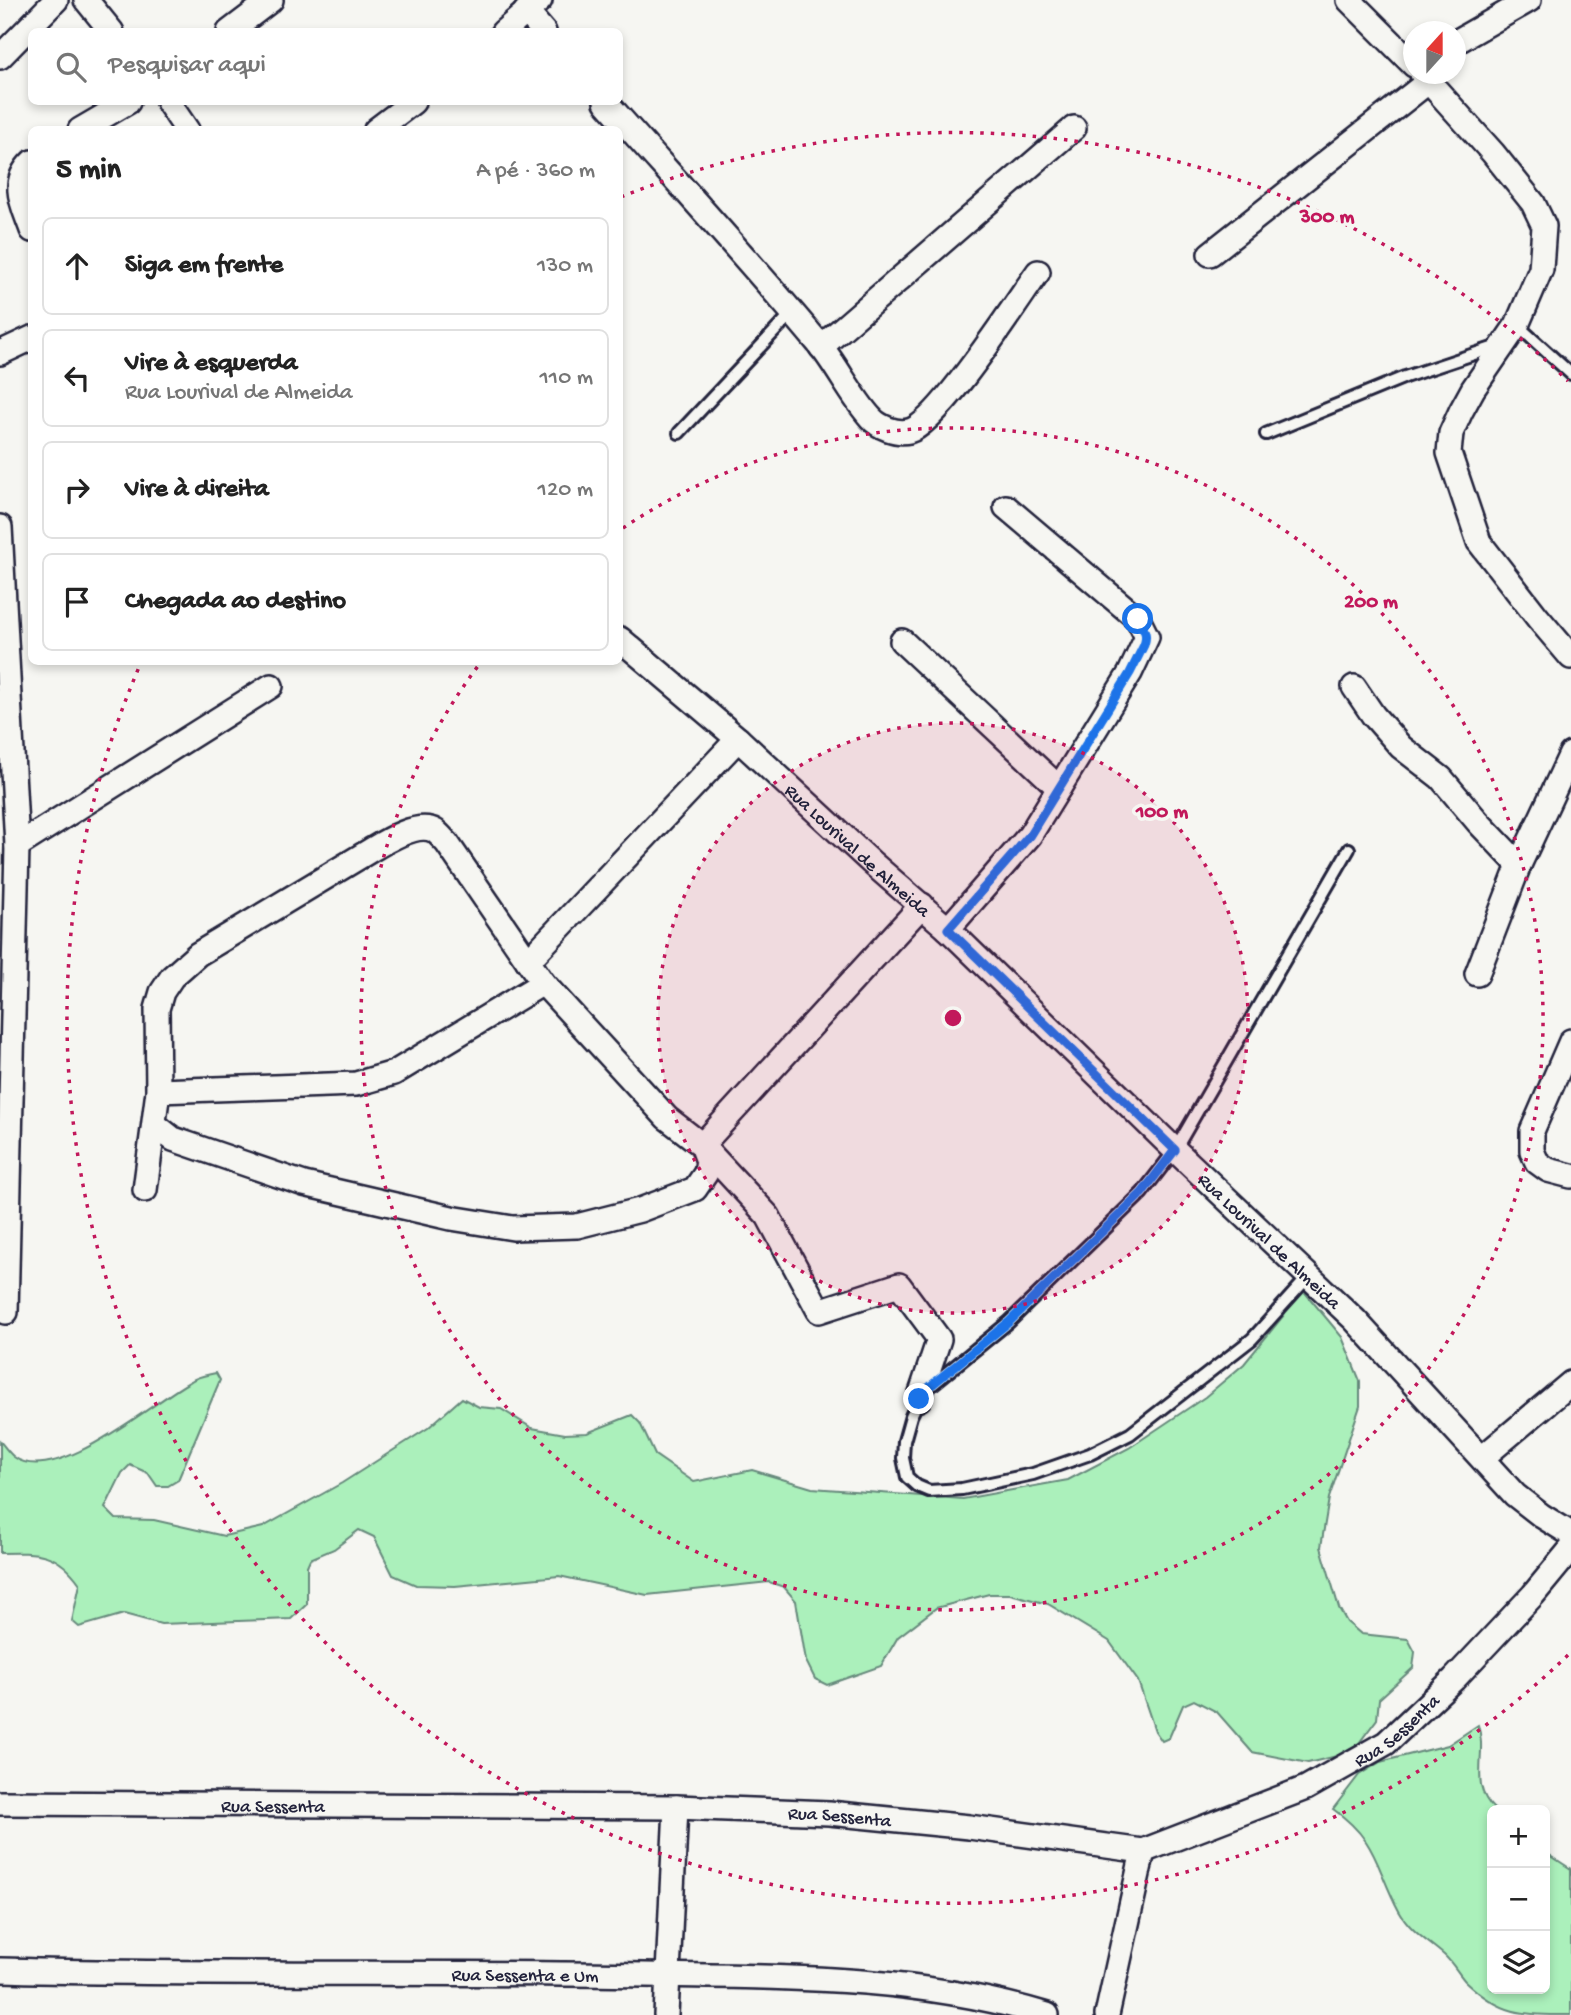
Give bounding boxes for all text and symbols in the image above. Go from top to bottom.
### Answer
north arrow [1403,21,1466,84]
search box [28,28,623,105]
icon: search [52,48,90,86]
text: Pesquisar aqui [108,51,266,82]
text: 5 min [56,154,121,189]
text: A pé · 360 m [476,158,595,185]
text: 300 m [1299,206,1354,231]
icon: ahead [58,247,96,285]
text: Siga em frente [125,251,283,282]
text: 130 m [537,253,593,280]
text: Vire à esquerda [125,349,298,380]
icon: left [58,359,96,397]
text: 110 m [540,365,593,392]
text: Rua Lourival de Almeida [125,380,353,407]
icon: right [58,471,96,509]
text: Vire à direita [125,475,269,506]
text: 120 m [538,477,593,504]
icon: arrive [58,583,96,621]
text: Chegada ao destino [125,587,346,618]
text: 200 m [1344,591,1398,616]
route start [1122,603,1153,634]
street label: Rua Lourival de Almeida [779,780,935,924]
text: 100 m [1135,801,1188,826]
centre of rings [941,1006,965,1030]
street label: Rua Lourival de Almeida [1192,1170,1345,1317]
route end [903,1383,934,1414]
street label: Rua Sessenta [1351,1690,1447,1774]
street label: Rua Sessenta [221,1796,326,1820]
street label: Rua Sessenta [787,1803,894,1834]
map controls [1487,1805,1550,1994]
button: + [1487,1805,1550,1868]
button: − [1487,1868,1550,1931]
button: layers [1487,1931,1550,1994]
street label: Rua Sessenta e Um [451,1965,599,1989]

